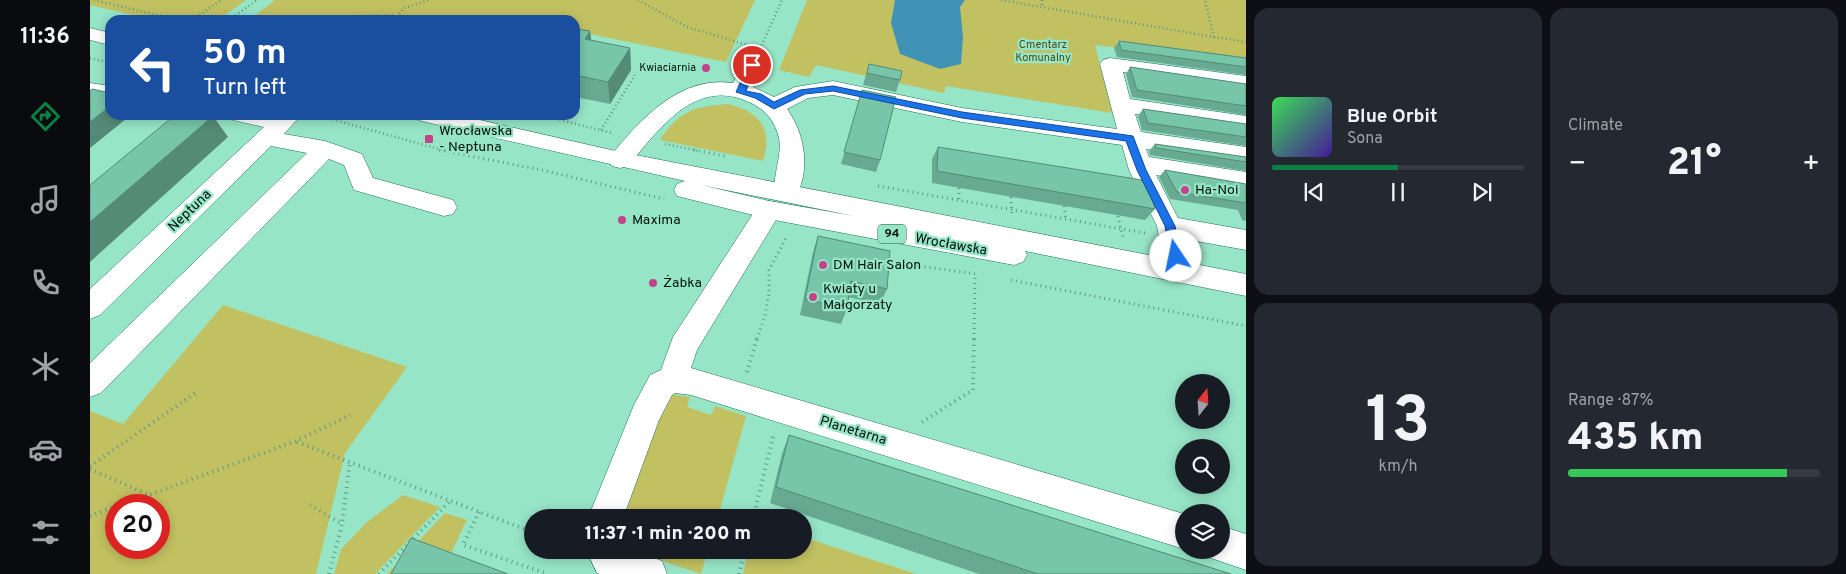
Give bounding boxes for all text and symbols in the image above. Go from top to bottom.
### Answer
text: 11:36 [20,24,70,51]
text: 50 m [203,32,287,76]
icon: left [120,35,185,100]
park label: Cmentarz Komunalny [1015,38,1071,65]
pin [731,44,773,86]
icon: arrive [738,51,766,79]
place label: Kwiaciarnia [639,61,696,75]
marker: Kwiaciarnia [700,62,712,74]
text: Turn left [203,75,286,102]
icon: directions [28,99,63,134]
text: Blue Orbit [1347,105,1437,129]
text: Climate [1568,116,1623,136]
place label: Wrocławska - Neptuna [439,123,512,156]
text: Sona [1347,129,1383,149]
marker: Wrocławska - Neptuna [423,133,435,145]
text: 21° [1667,140,1721,189]
text: − [1568,147,1586,183]
text: + [1802,147,1820,183]
icon: previous [1300,178,1328,206]
icon: pause [1384,178,1412,206]
icon: next [1468,178,1496,206]
icon: music [28,182,63,217]
place label: Ha-Noi [1195,182,1238,199]
marker: Ha-Noi [1179,184,1191,196]
street label: Neptuna [165,186,215,236]
place label: Maxima [632,212,681,229]
marker: Maxima [616,214,628,226]
road number: 94 [878,224,906,243]
position arrow [1149,229,1201,281]
street label: Wrocławska [914,230,988,260]
place label: DM Hair Salon [833,257,921,274]
marker: DM Hair Salon [817,259,829,271]
icon: phone [28,265,63,300]
place label: Żabka [663,274,702,292]
marker: Żabka [647,277,659,289]
place label: Kwiaty u Małgorzaty [823,281,892,314]
marker: Kwiaty u Małgorzaty [807,291,819,303]
icon: climate [28,349,63,384]
north arrow [1175,374,1230,429]
map controls [1175,374,1230,559]
text: 13 [1366,383,1430,465]
text: Range · 87% [1568,391,1653,411]
street label: Planetarna [818,413,888,449]
text: 435 km [1568,415,1703,464]
icon: car [28,432,63,467]
button: search [1175,439,1230,494]
text: km/h [1379,457,1417,477]
speed limit sign: 20 [105,494,170,559]
button: layers [1175,504,1230,559]
icon: filters [28,515,63,550]
text: 11:37 · 1 min · 200 m [585,522,751,546]

